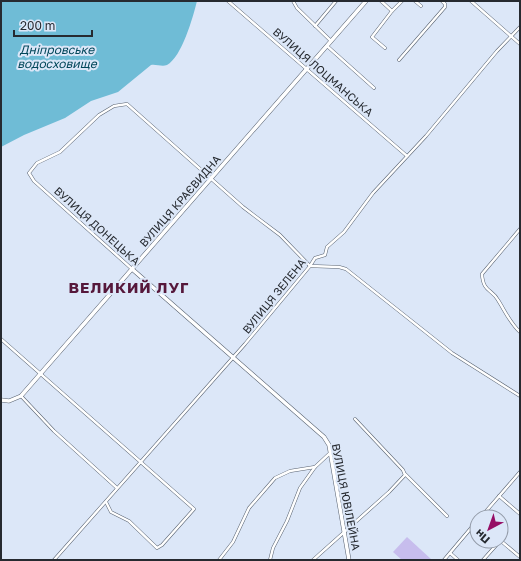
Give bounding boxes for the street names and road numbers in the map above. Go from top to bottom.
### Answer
street label: ВУЛИЦЯ ЛОЦМАНСЬКА [271,25,376,119]
street label: ВУЛИЦЯ КРАЄВИДНА [136,152,223,249]
street label: ВУЛИЦЯ ДОНЕЦЬКА [52,184,143,268]
street label: ВУЛИЦЯ ЗЕЛЕНА [239,255,308,336]
street label: ВУЛИЦЯ ЮВІЛЕЙНА [330,442,363,552]

